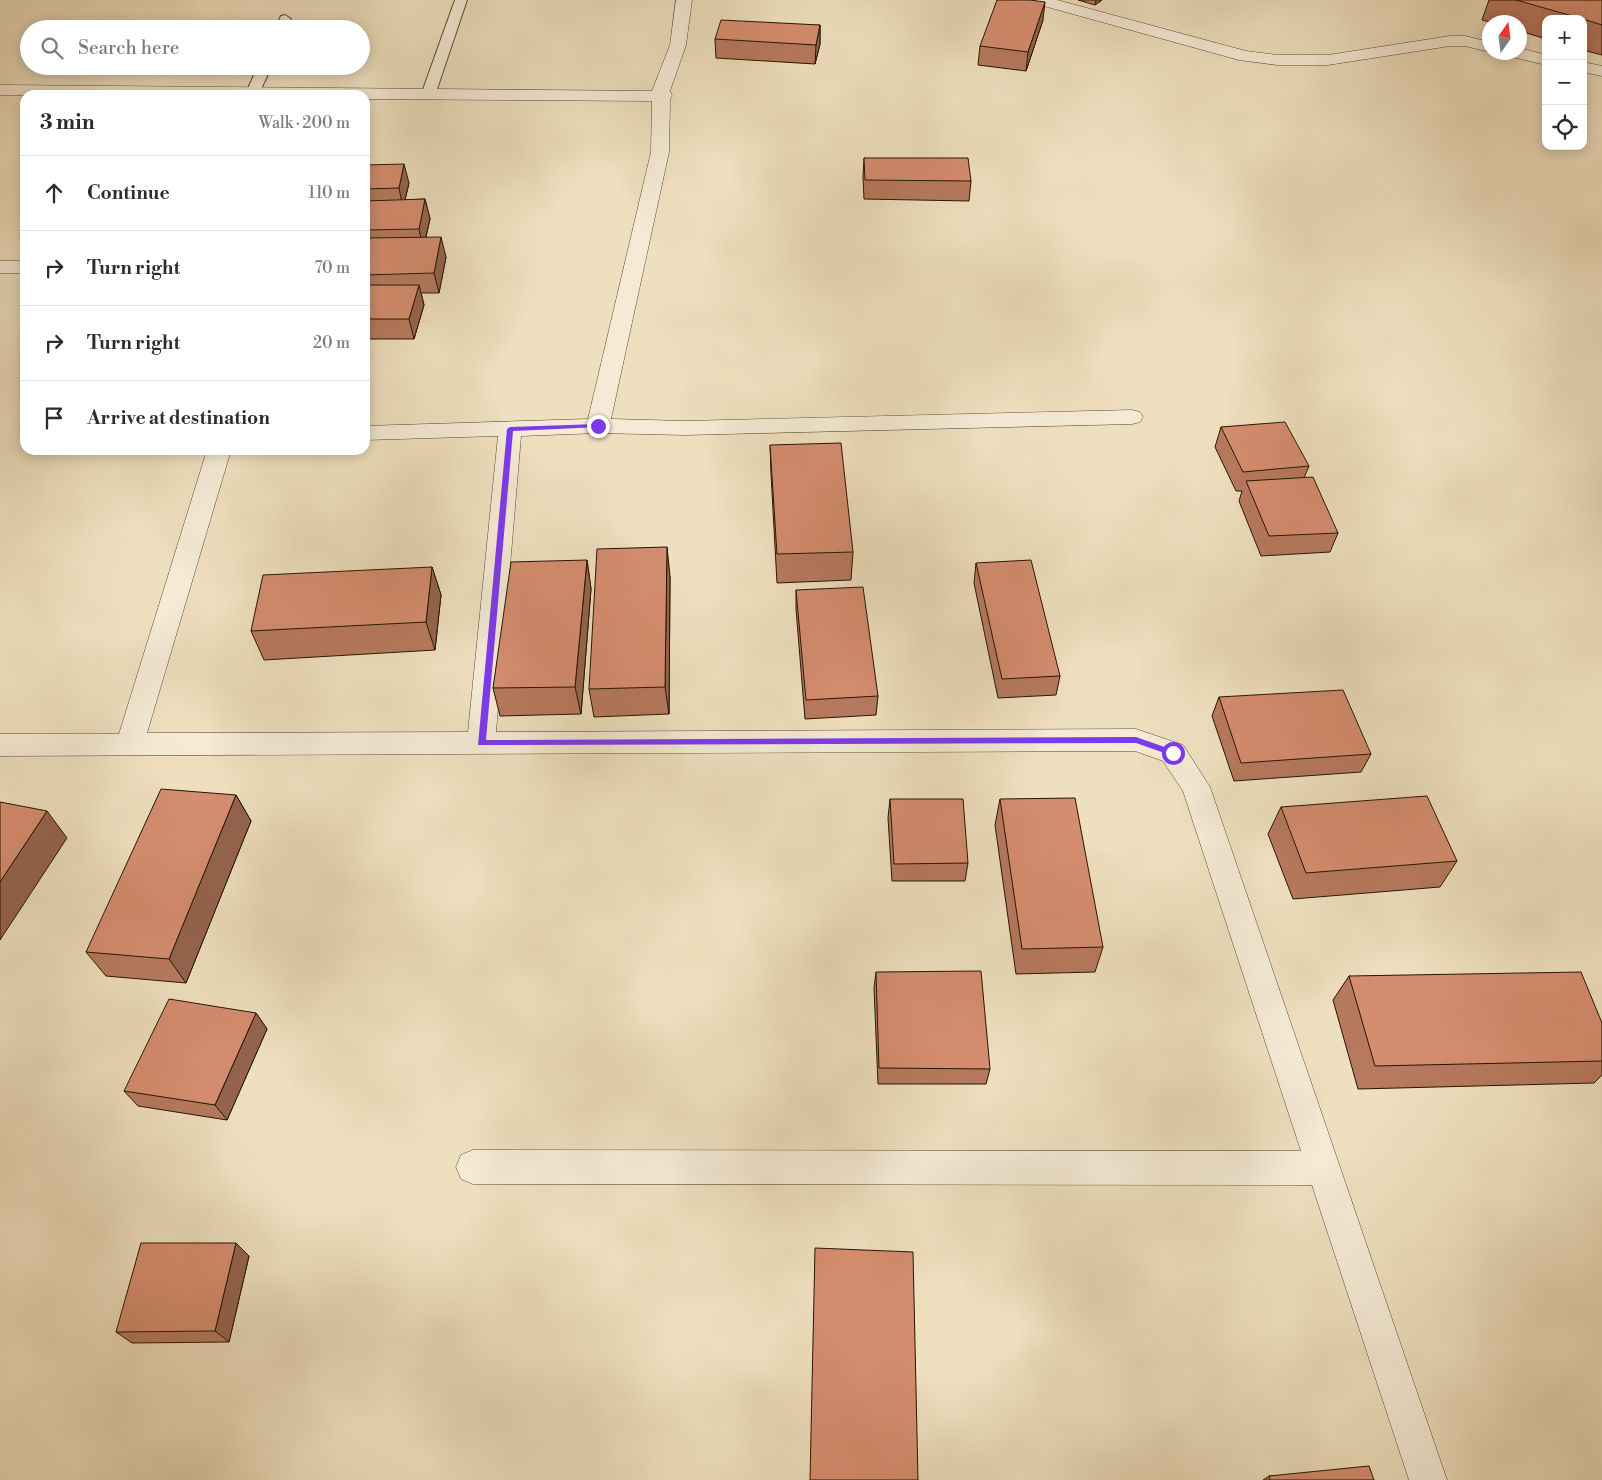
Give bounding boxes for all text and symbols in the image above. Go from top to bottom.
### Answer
north arrow [1482,15,1527,60]
map controls [1542,15,1587,150]
button: + [1542,15,1587,60]
search box [20,20,370,75]
icon: search [38,34,66,62]
text: Search here [78,36,179,60]
button: − [1542,60,1587,105]
button: locate [1542,105,1587,150]
text: 3 min [40,110,95,136]
text: Walk · 200 m [258,113,350,133]
icon: ahead [40,179,68,207]
text: Continue [87,181,170,205]
text: 110 m [308,183,350,203]
icon: right [40,254,68,282]
text: Turn right [87,256,180,280]
text: 70 m [314,258,350,278]
icon: right [40,329,68,357]
text: Turn right [87,331,180,355]
text: 20 m [313,333,350,353]
icon: arrive [40,404,68,432]
text: Arrive at destination [87,406,270,430]
route end [587,415,610,438]
route start [1162,742,1185,765]

